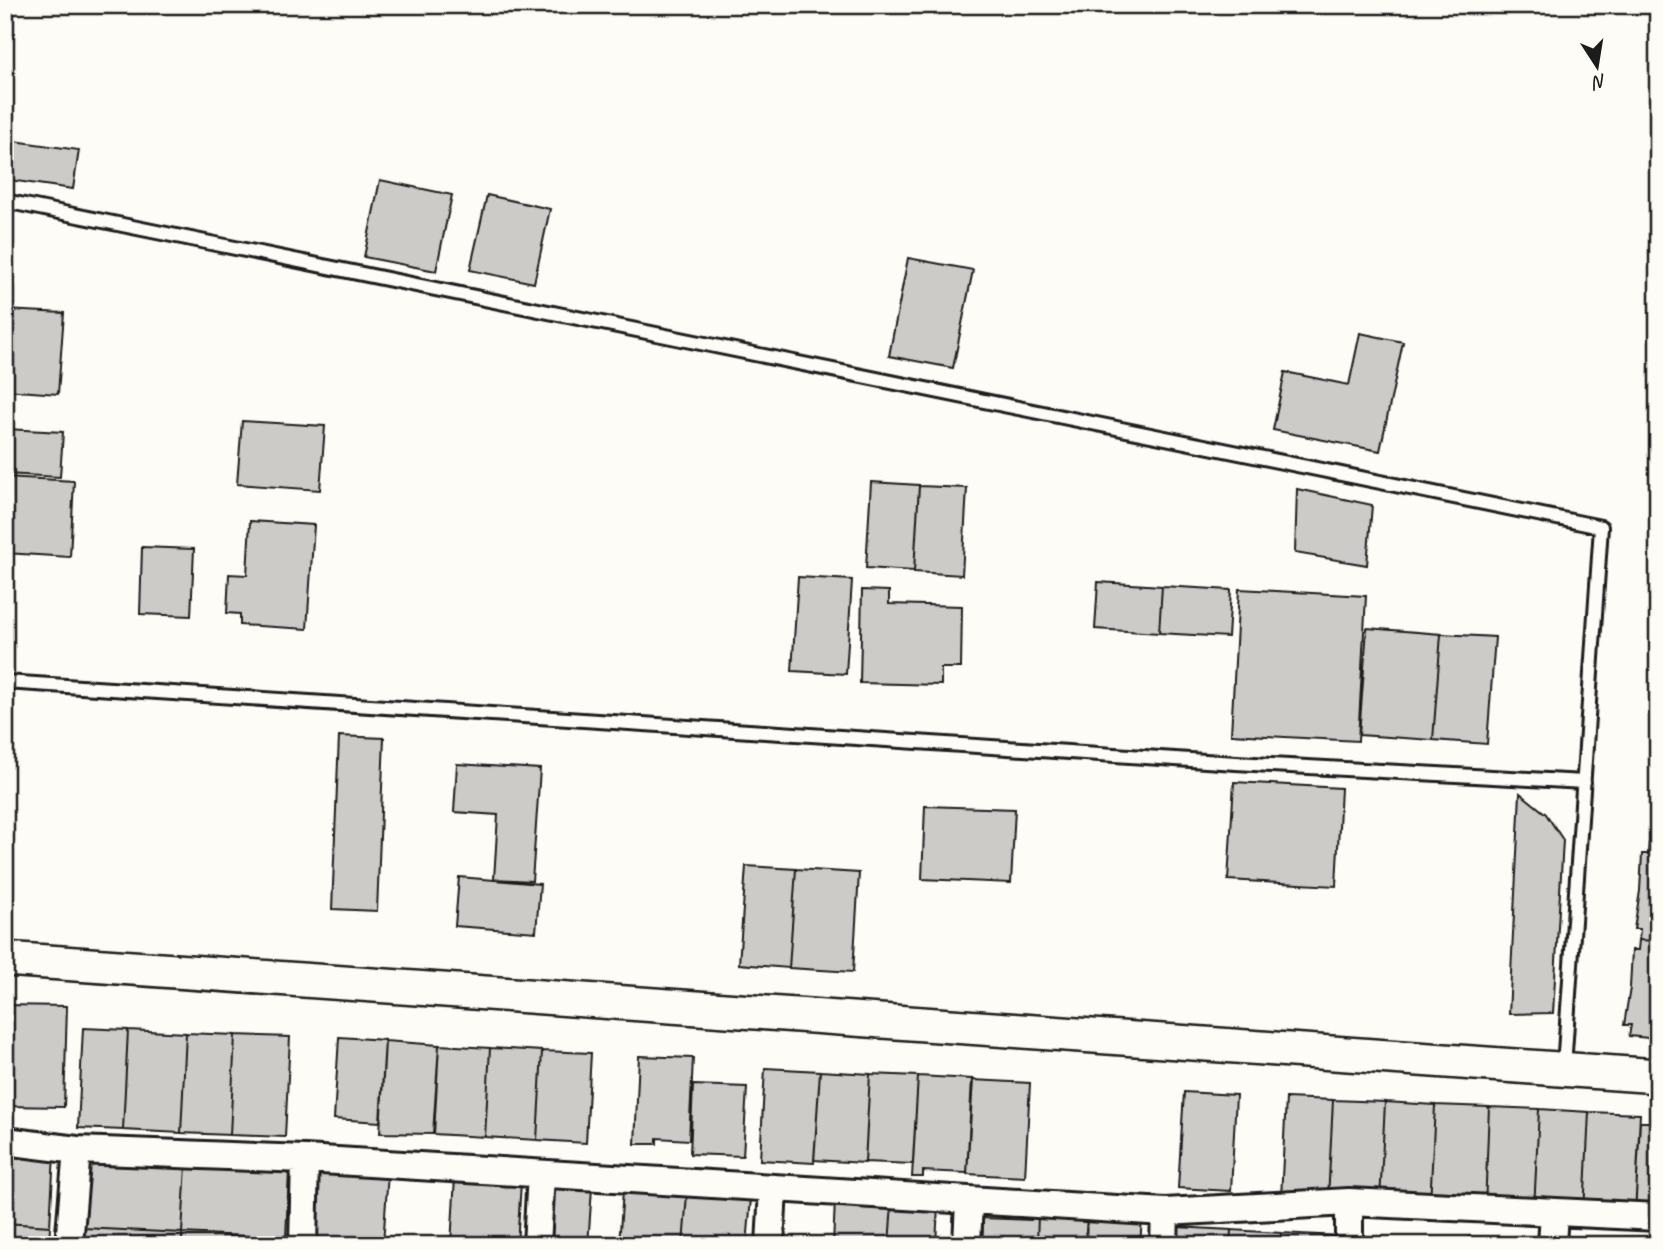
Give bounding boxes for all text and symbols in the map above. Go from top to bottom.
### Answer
north arrow [1562,32,1632,102]
text: N [1589,69,1609,95]

